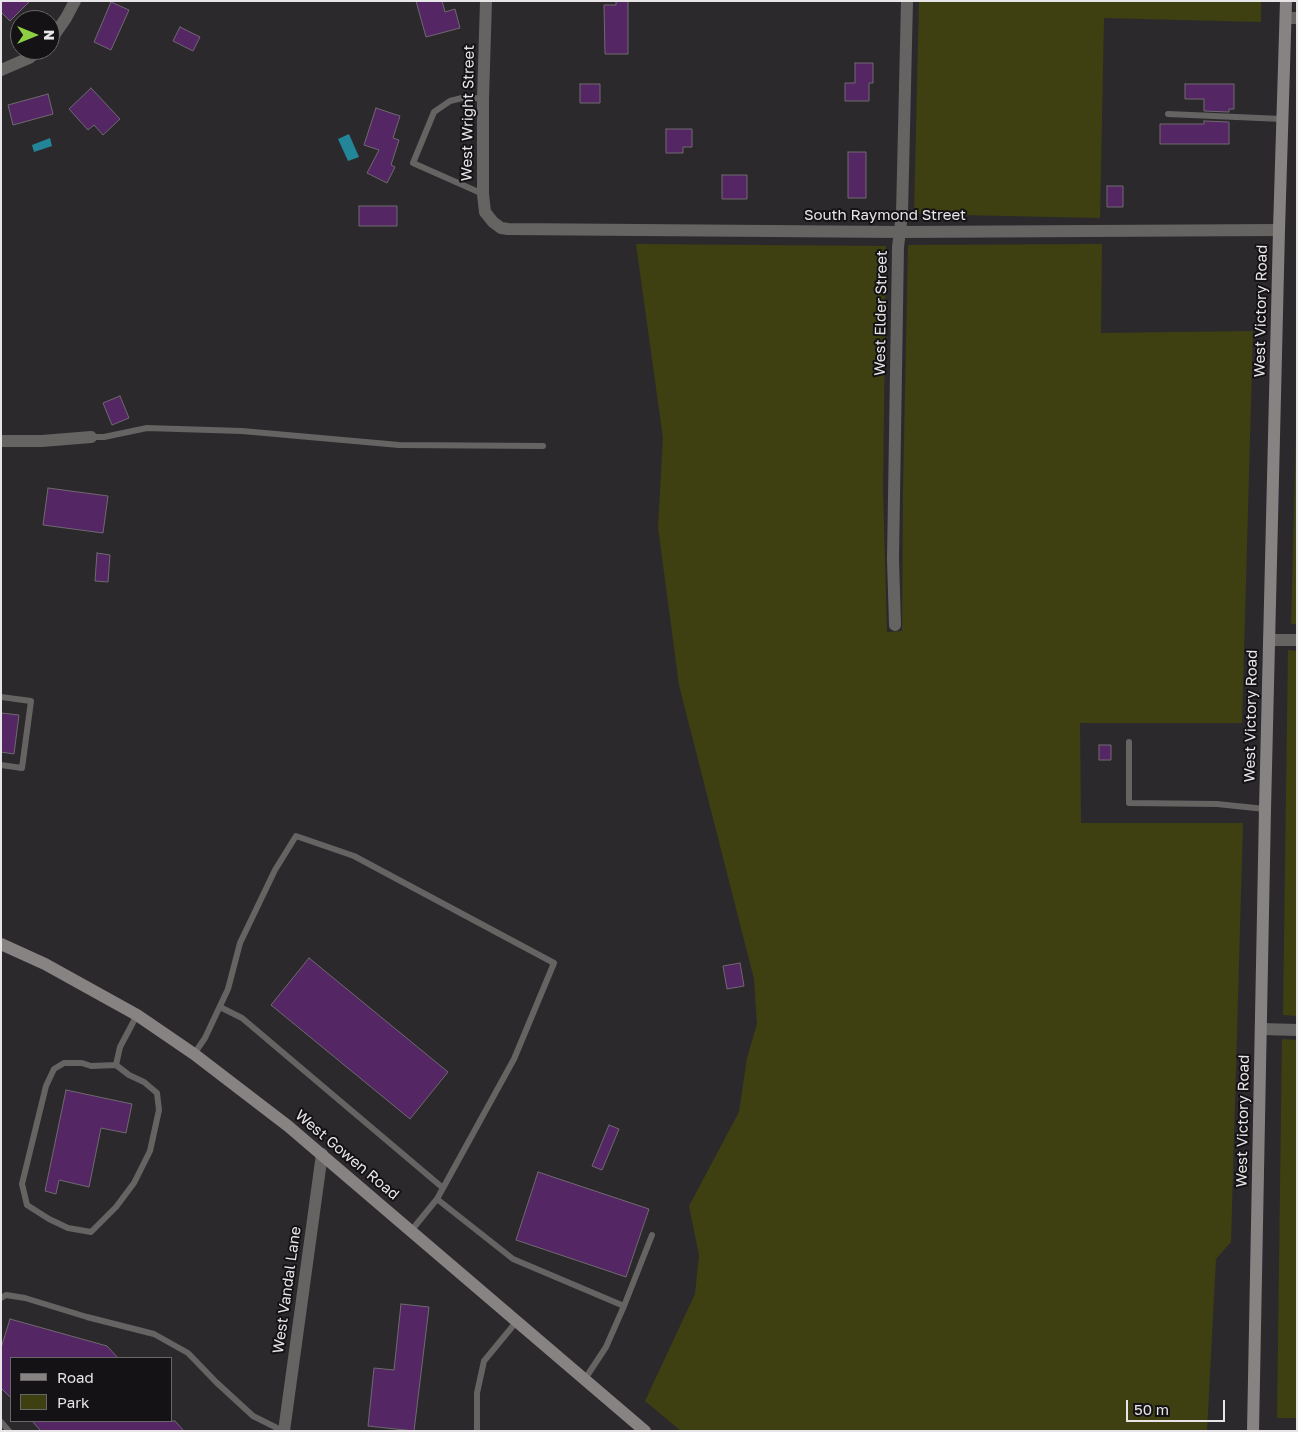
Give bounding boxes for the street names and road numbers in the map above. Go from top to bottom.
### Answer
street label: West Wright Street [458,45,478,181]
street label: South Raymond Street [804,206,966,224]
street label: West Victory Road [1251,245,1271,377]
street label: West Elder Street [871,250,891,376]
street label: West Victory Road [1241,650,1261,782]
street label: West Victory Road [1233,1055,1253,1187]
street label: West Gowen Road [291,1106,403,1204]
street label: West Vandal Lane [269,1225,305,1355]

